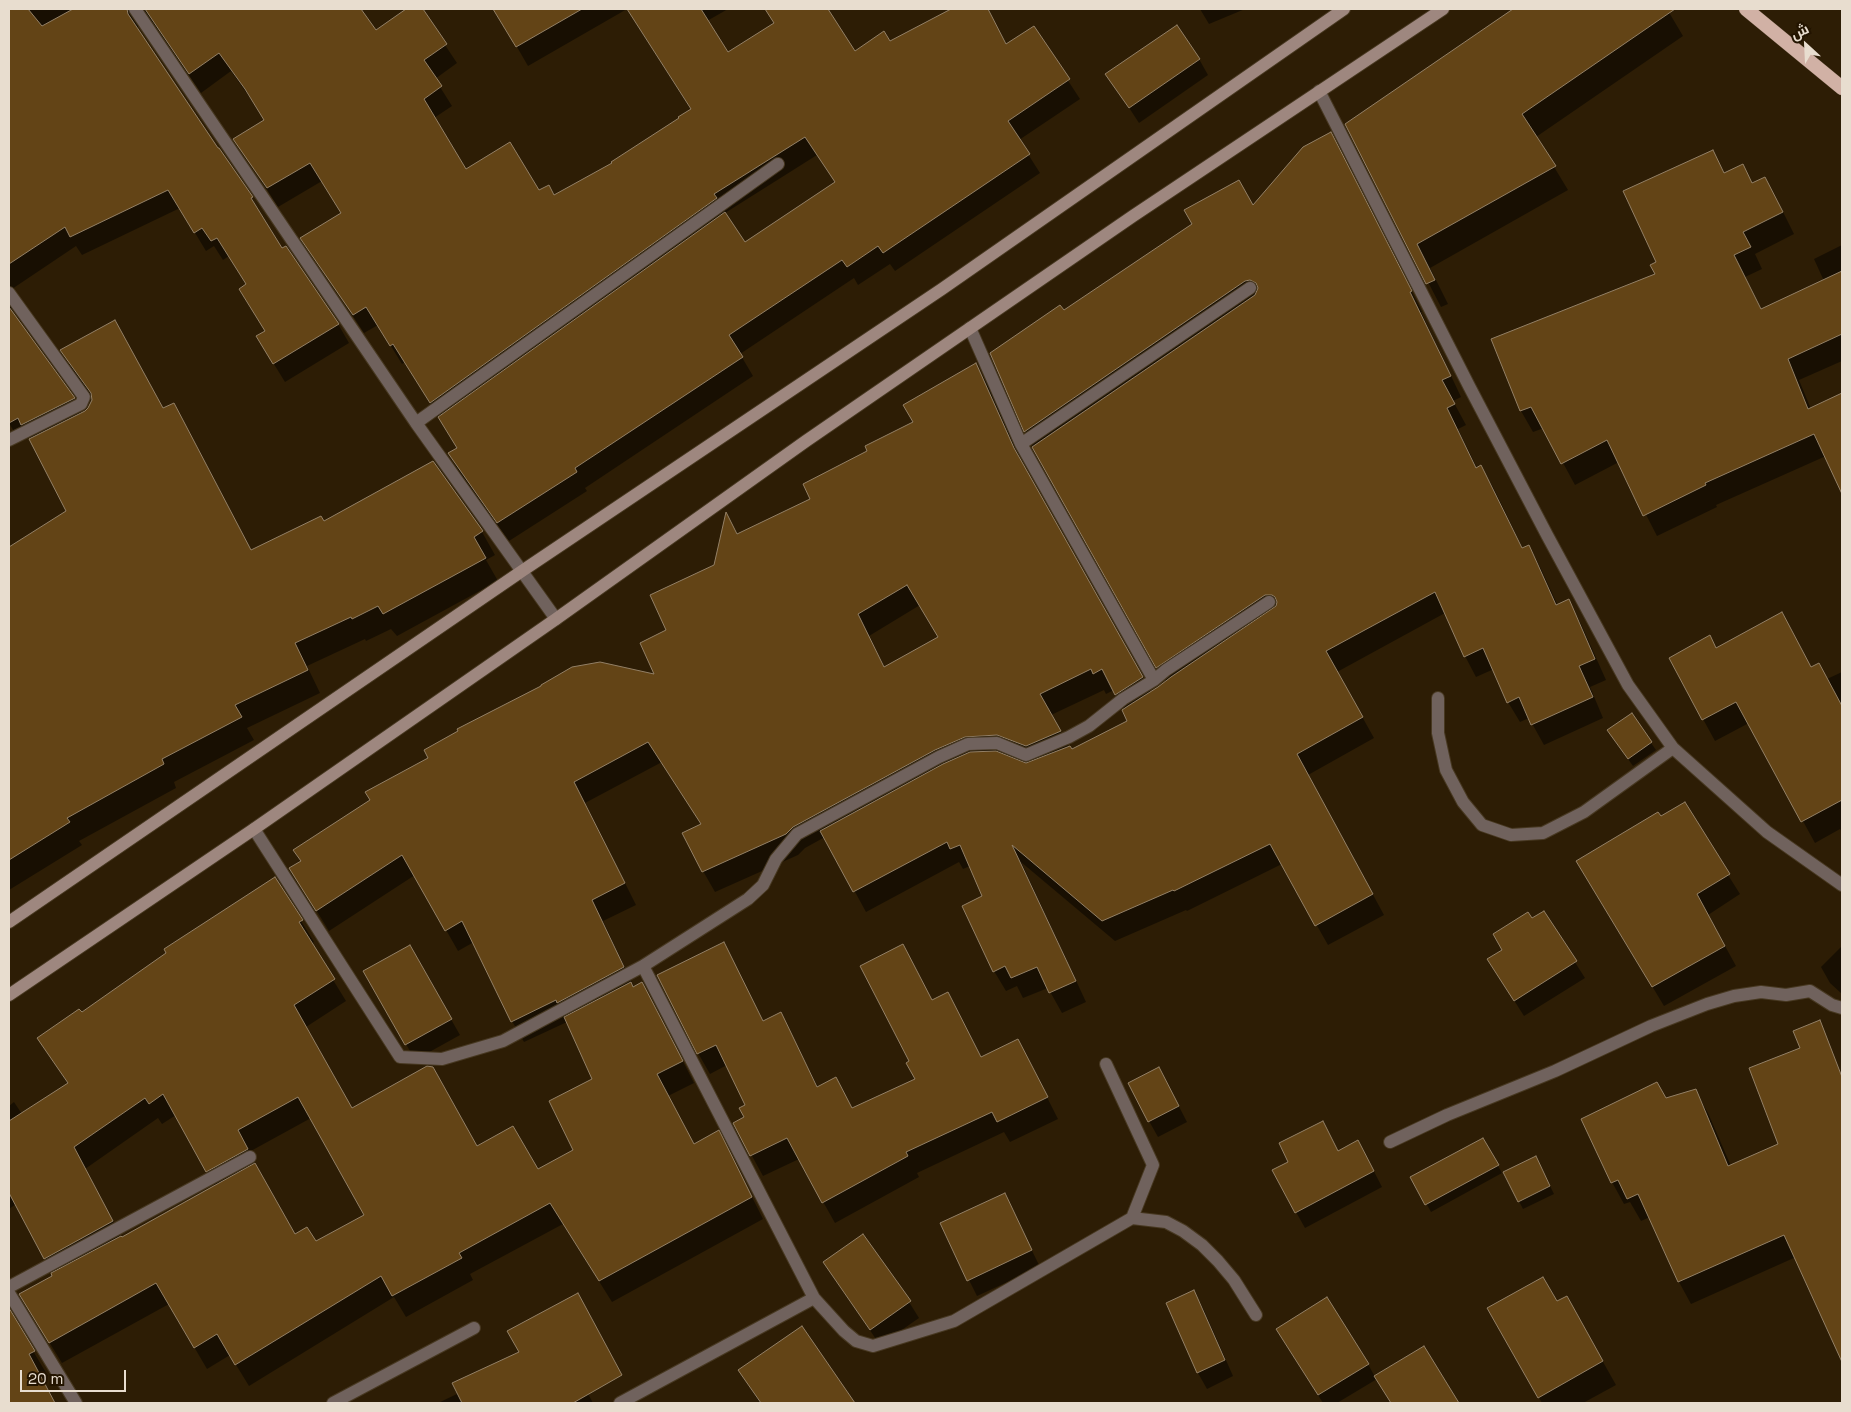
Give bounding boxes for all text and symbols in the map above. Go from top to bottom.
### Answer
text: ش [1788,19,1812,43]
north arrow [1781,20,1831,70]
scale bar [22,1360,129,1392]
text: 20 m [28,1369,63,1388]

